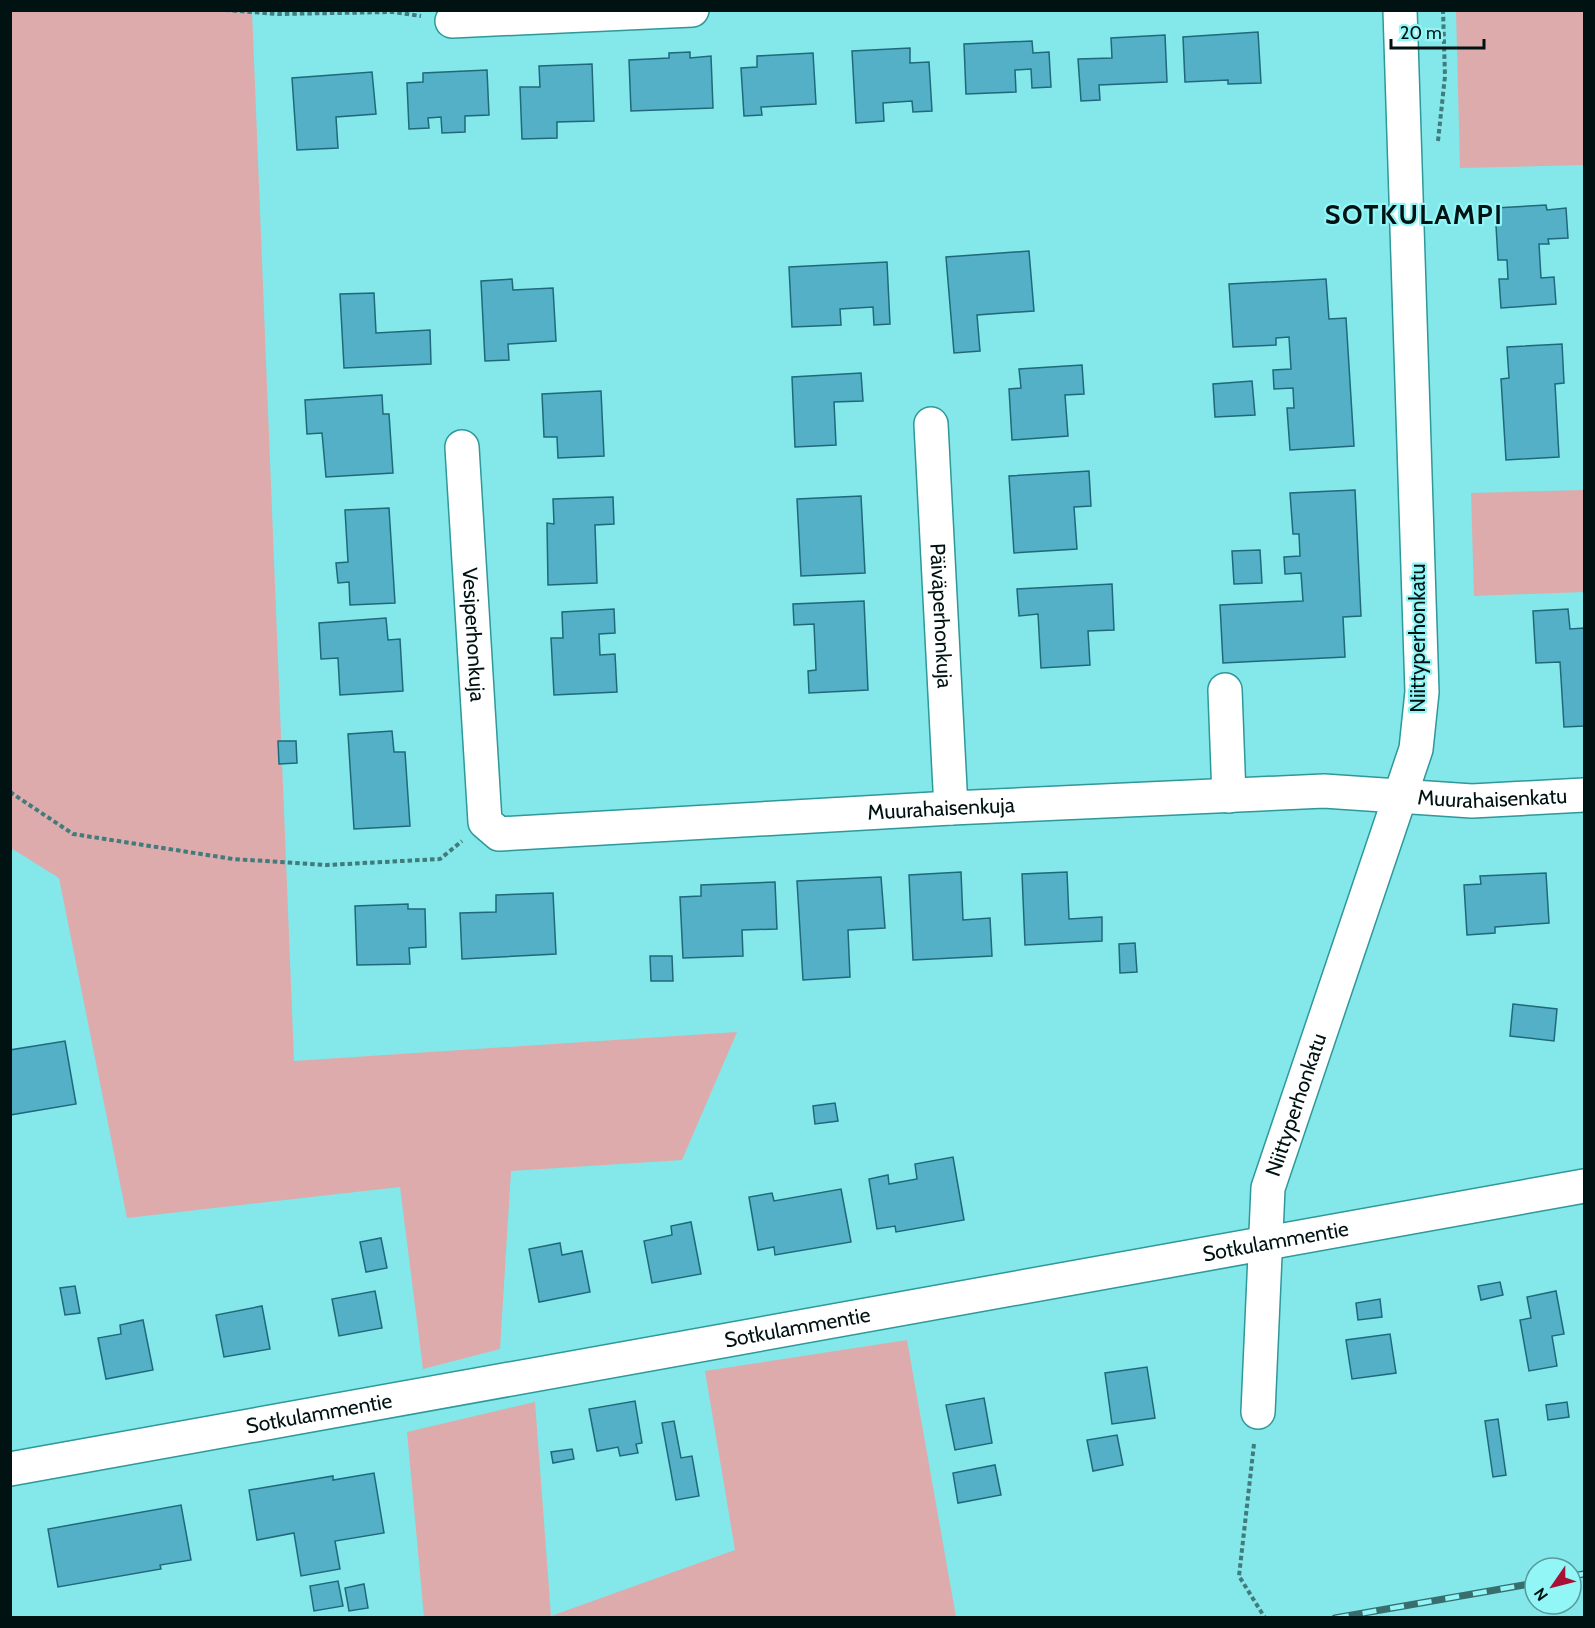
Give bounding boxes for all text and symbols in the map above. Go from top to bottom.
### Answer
scale bar [1391,12,1484,50]
text: 20 m [1400,22,1442,44]
district label: SOTKULAMPI [1325,198,1503,231]
street label: Päiväperhonkuja [925,542,958,689]
street label: Niittyperhonkatu [1405,563,1430,713]
street label: Vesiperhonkuja [457,567,491,702]
street label: Muurahaisenkatu [1417,783,1568,813]
street label: Muurahaisenkuja [867,792,1015,825]
street label: Niittyperhonkatu [1260,1030,1331,1179]
street label: Sotkulammentie [1201,1216,1351,1266]
street label: Sotkulammentie [722,1302,872,1352]
street label: Sotkulammentie [244,1388,394,1438]
north arrow [1523,1556,1583,1616]
text: N [1530,1584,1552,1604]

